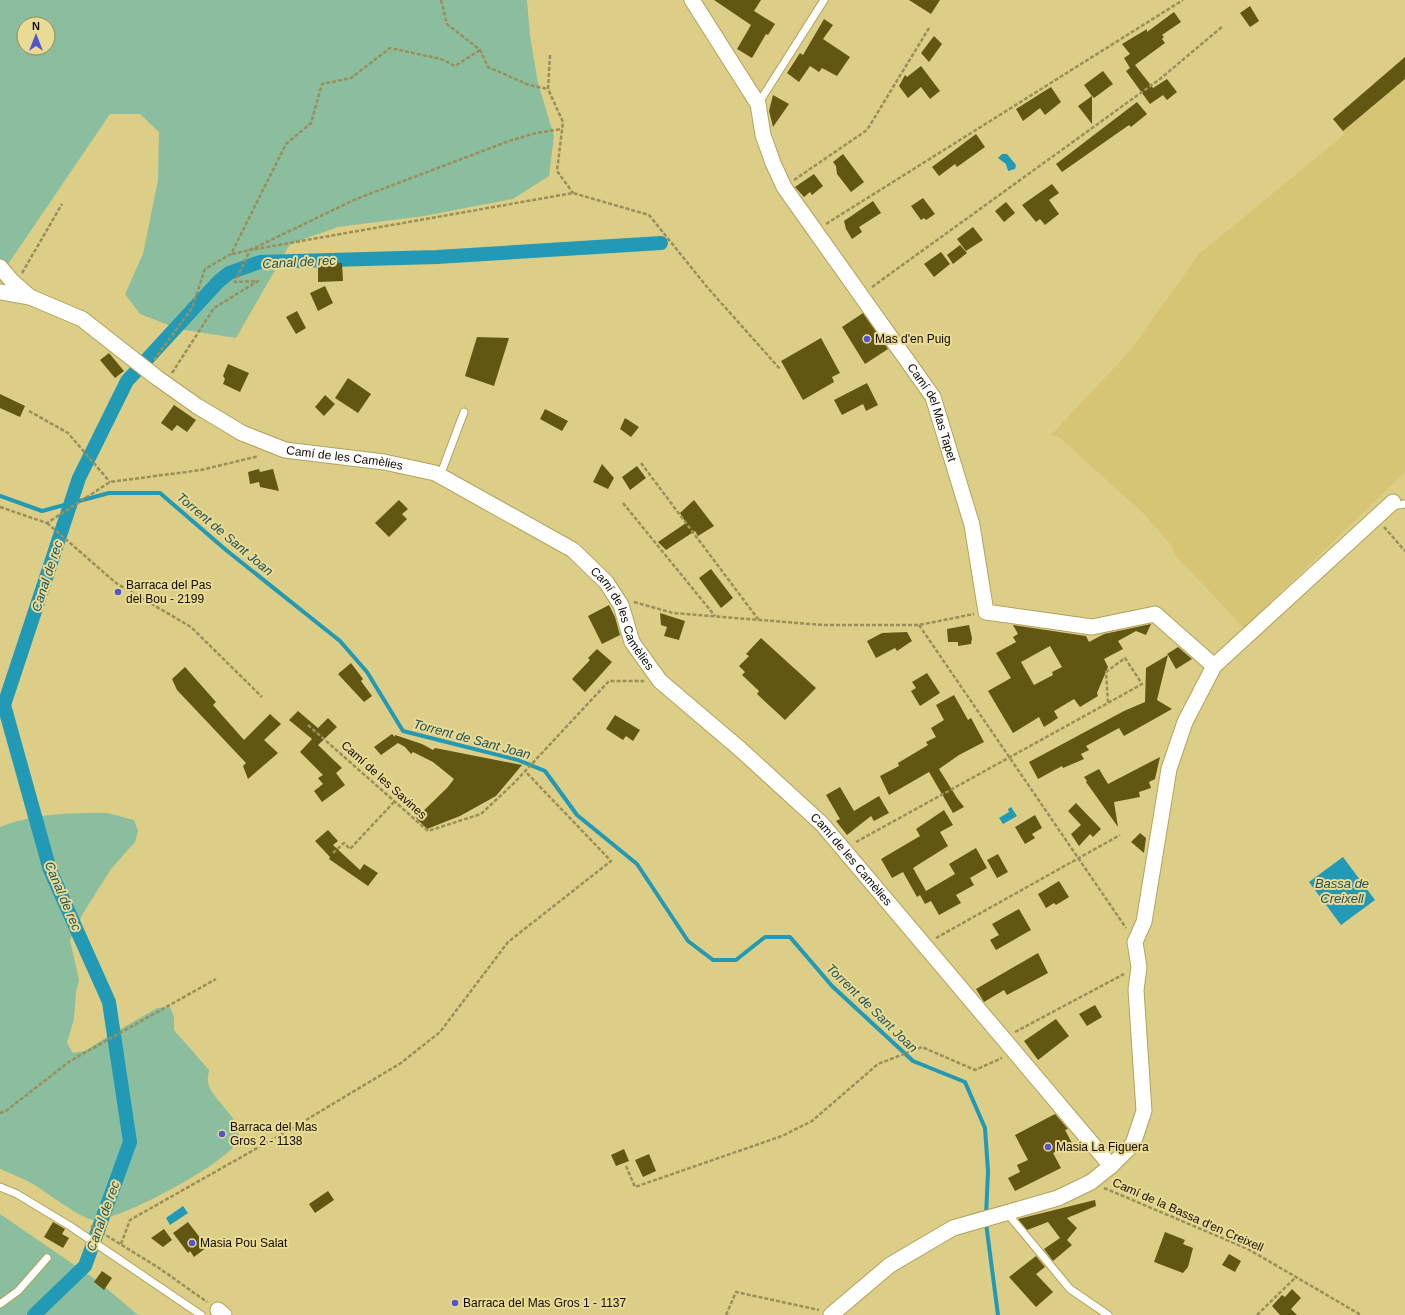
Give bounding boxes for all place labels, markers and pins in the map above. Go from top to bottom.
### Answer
place label: Mas d'en Puig [875,332,951,346]
marker: Mas d'en Puig [862,334,872,344]
place label: Barraca del Pas del Bou - 2199 [126,578,211,606]
marker: Barraca del Pas del Bou - 2199 [113,587,123,597]
place label: Barraca del Mas Gros 2 - 1138 [230,1120,317,1148]
marker: Barraca del Mas Gros 2 - 1138 [217,1129,227,1139]
place label: Masia La Figuera [1056,1140,1149,1154]
marker: Masia La Figuera [1043,1142,1053,1152]
place label: Masia Pou Salat [200,1236,288,1250]
marker: Masia Pou Salat [187,1238,197,1248]
place label: Barraca del Mas Gros 1 - 1137 [463,1296,627,1310]
marker: Barraca del Mas Gros 1 - 1137 [450,1298,460,1308]

